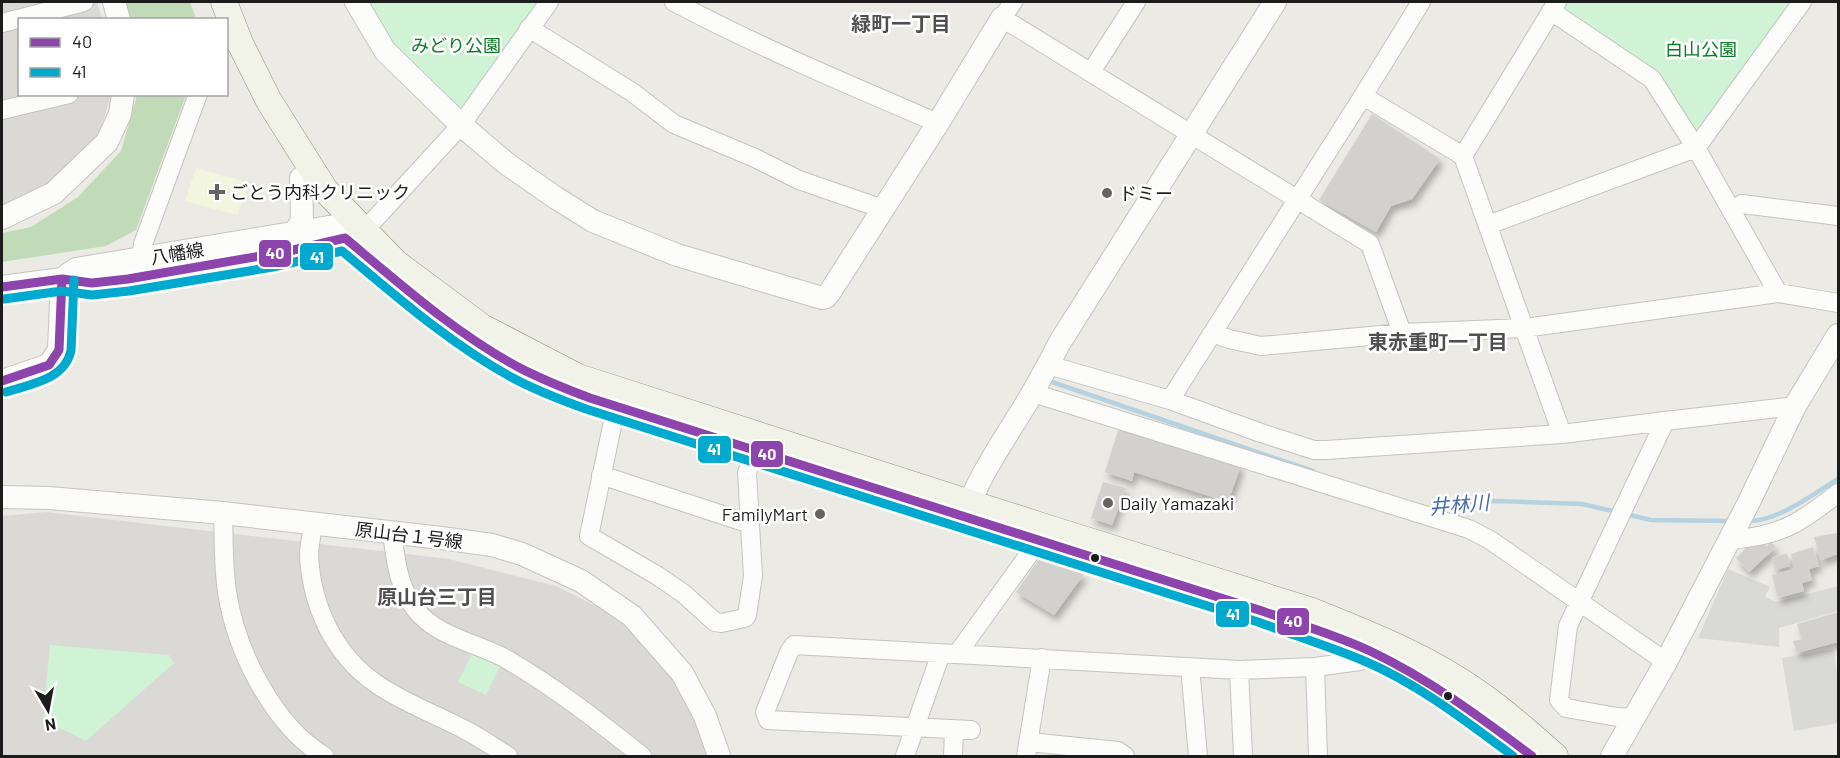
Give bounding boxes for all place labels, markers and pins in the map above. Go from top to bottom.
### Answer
place label: ごとう内科クリニック [230,181,410,203]
place label: ドミー [1119,182,1173,204]
marker: ごとう内科クリニック [208,183,226,201]
marker: ドミー [1100,186,1114,200]
place label: Daily Yamazaki [1120,492,1234,514]
marker: Daily Yamazaki [1101,496,1115,510]
place label: FamilyMart [722,503,808,525]
marker: FamilyMart [813,507,827,521]
unlabelled marker [1089,552,1101,564]
unlabelled marker [1442,690,1454,702]

